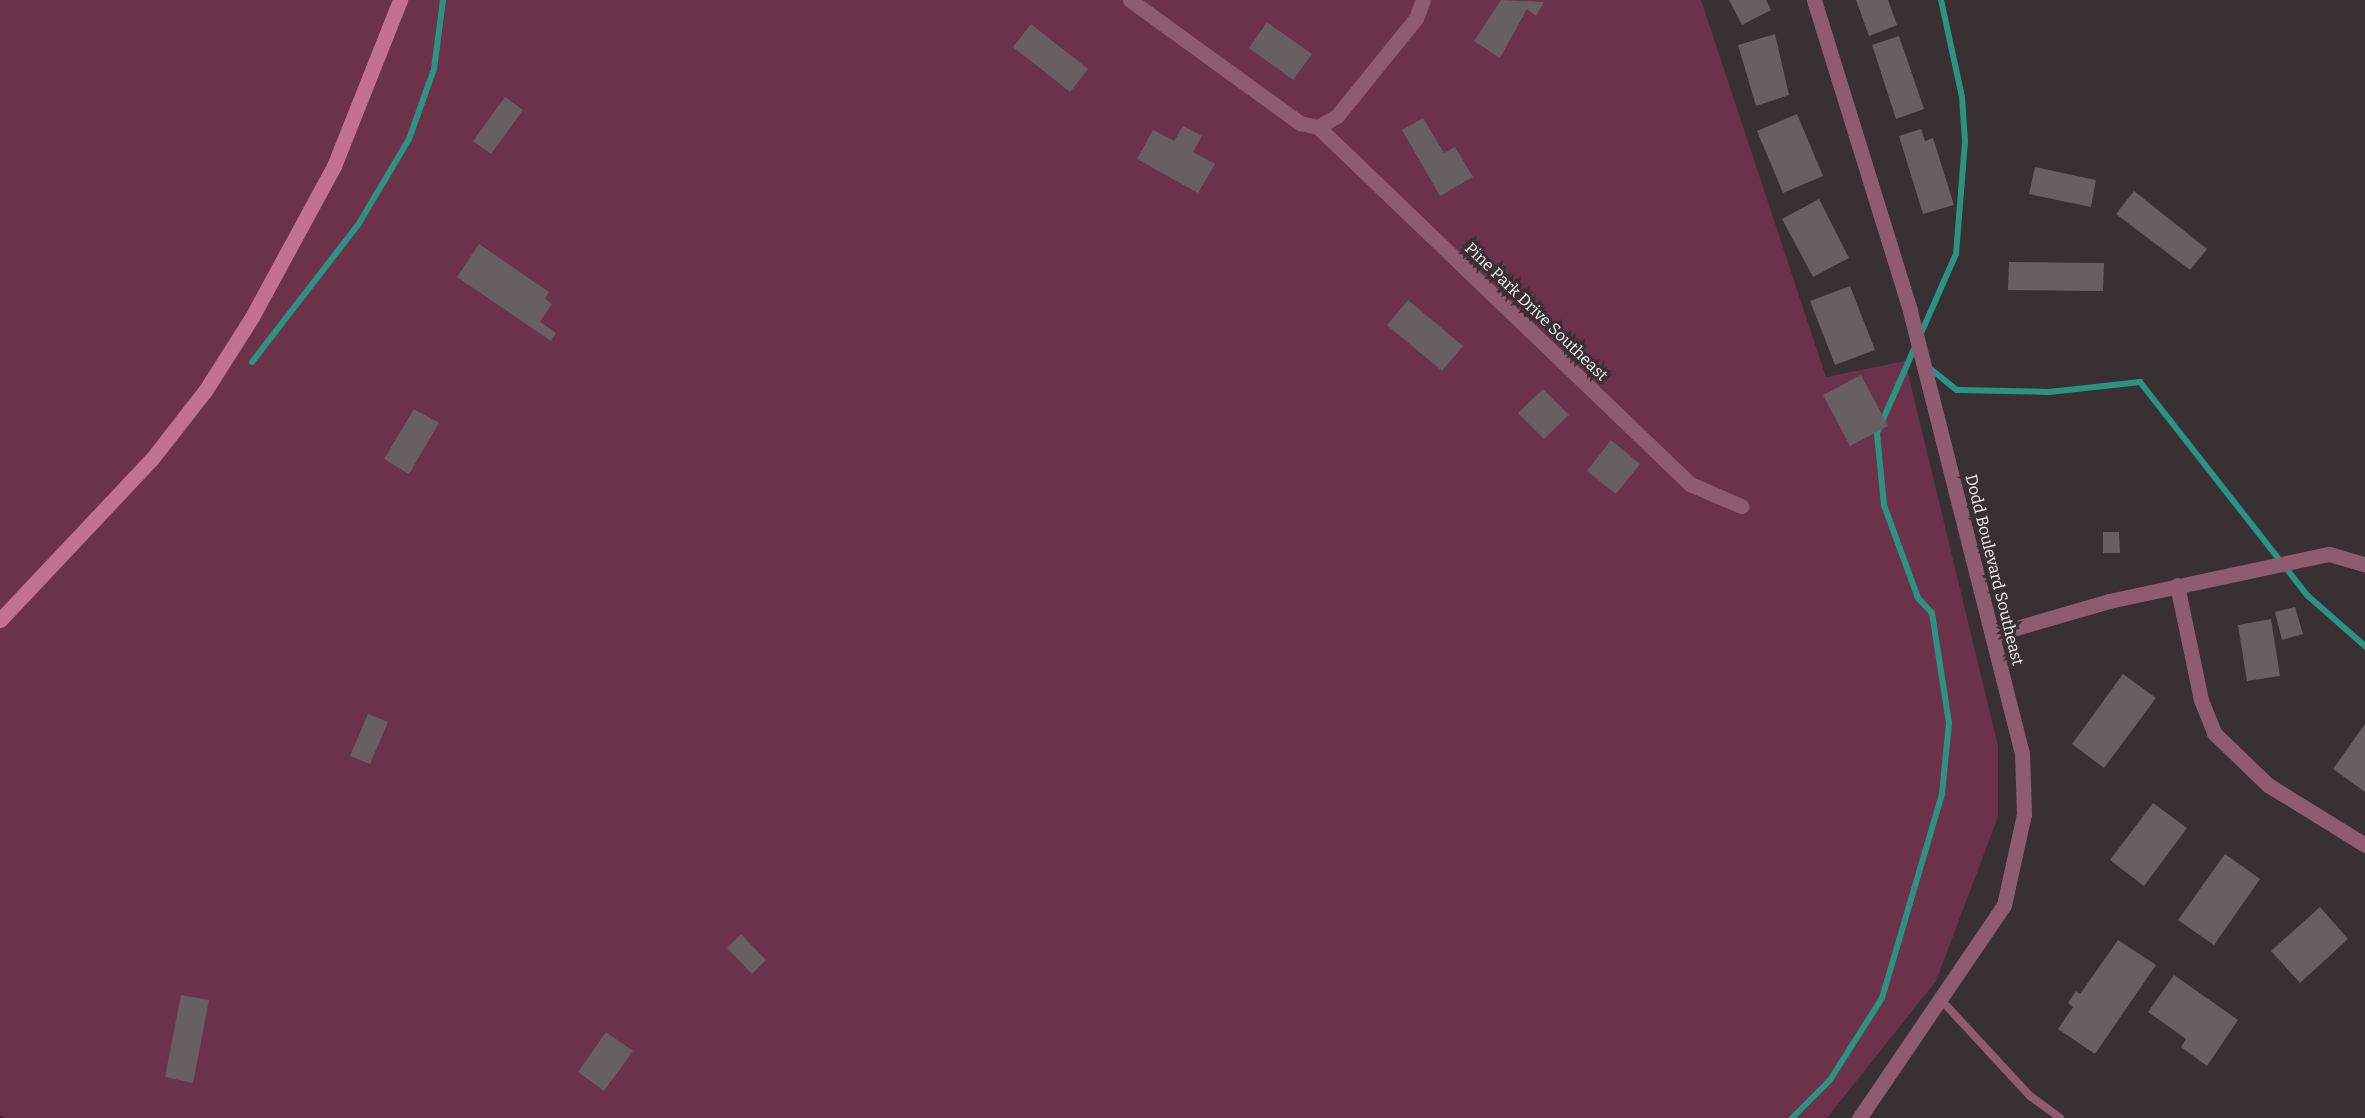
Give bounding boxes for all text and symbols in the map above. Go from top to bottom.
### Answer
street label: Pine Park Drive Southeast [1461,239,1611,385]
street label: Dodd Boulevard Southeast [1961,472,2027,668]

